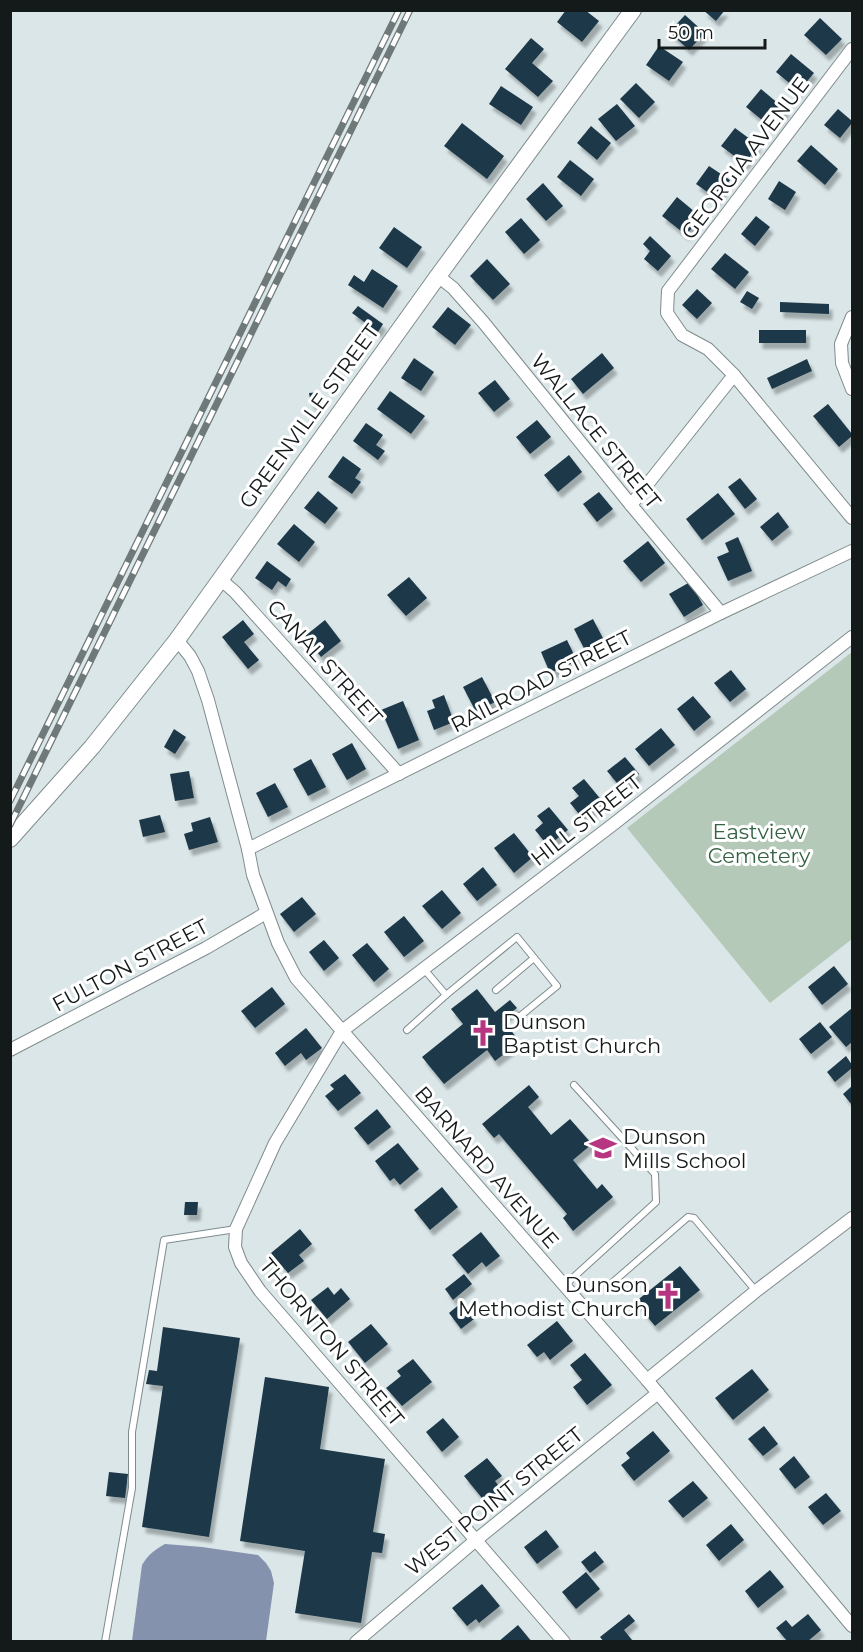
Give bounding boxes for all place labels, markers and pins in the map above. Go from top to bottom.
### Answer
place label: Dunson Baptist Church [503,1009,661,1058]
church icon: Dunson Baptist Church [468,1018,498,1048]
place label: Dunson Mills School [623,1124,747,1173]
school or university icon: Dunson Mills School [588,1133,618,1163]
place label: Dunson Methodist Church [458,1272,648,1321]
church icon: Dunson Methodist Church [653,1281,683,1311]

